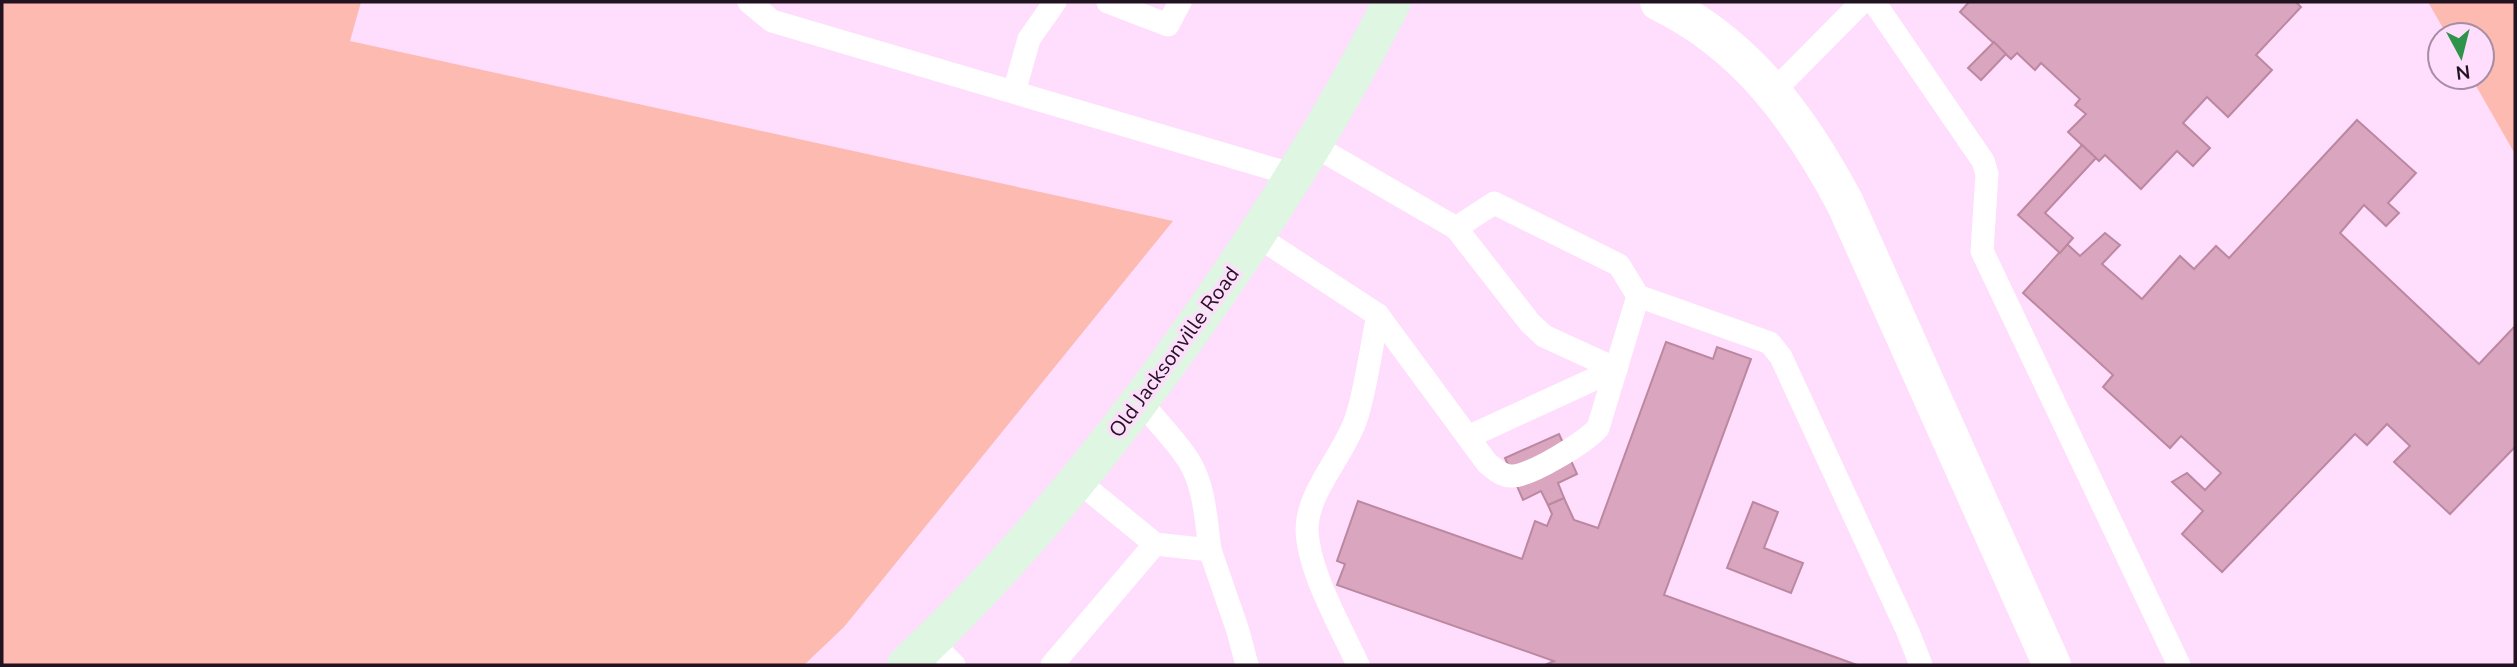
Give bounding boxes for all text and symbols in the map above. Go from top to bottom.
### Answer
north arrow [2426,21,2496,91]
text: N [2454,58,2472,86]
street label: Old Jacksonville Road [1102,261,1246,443]

